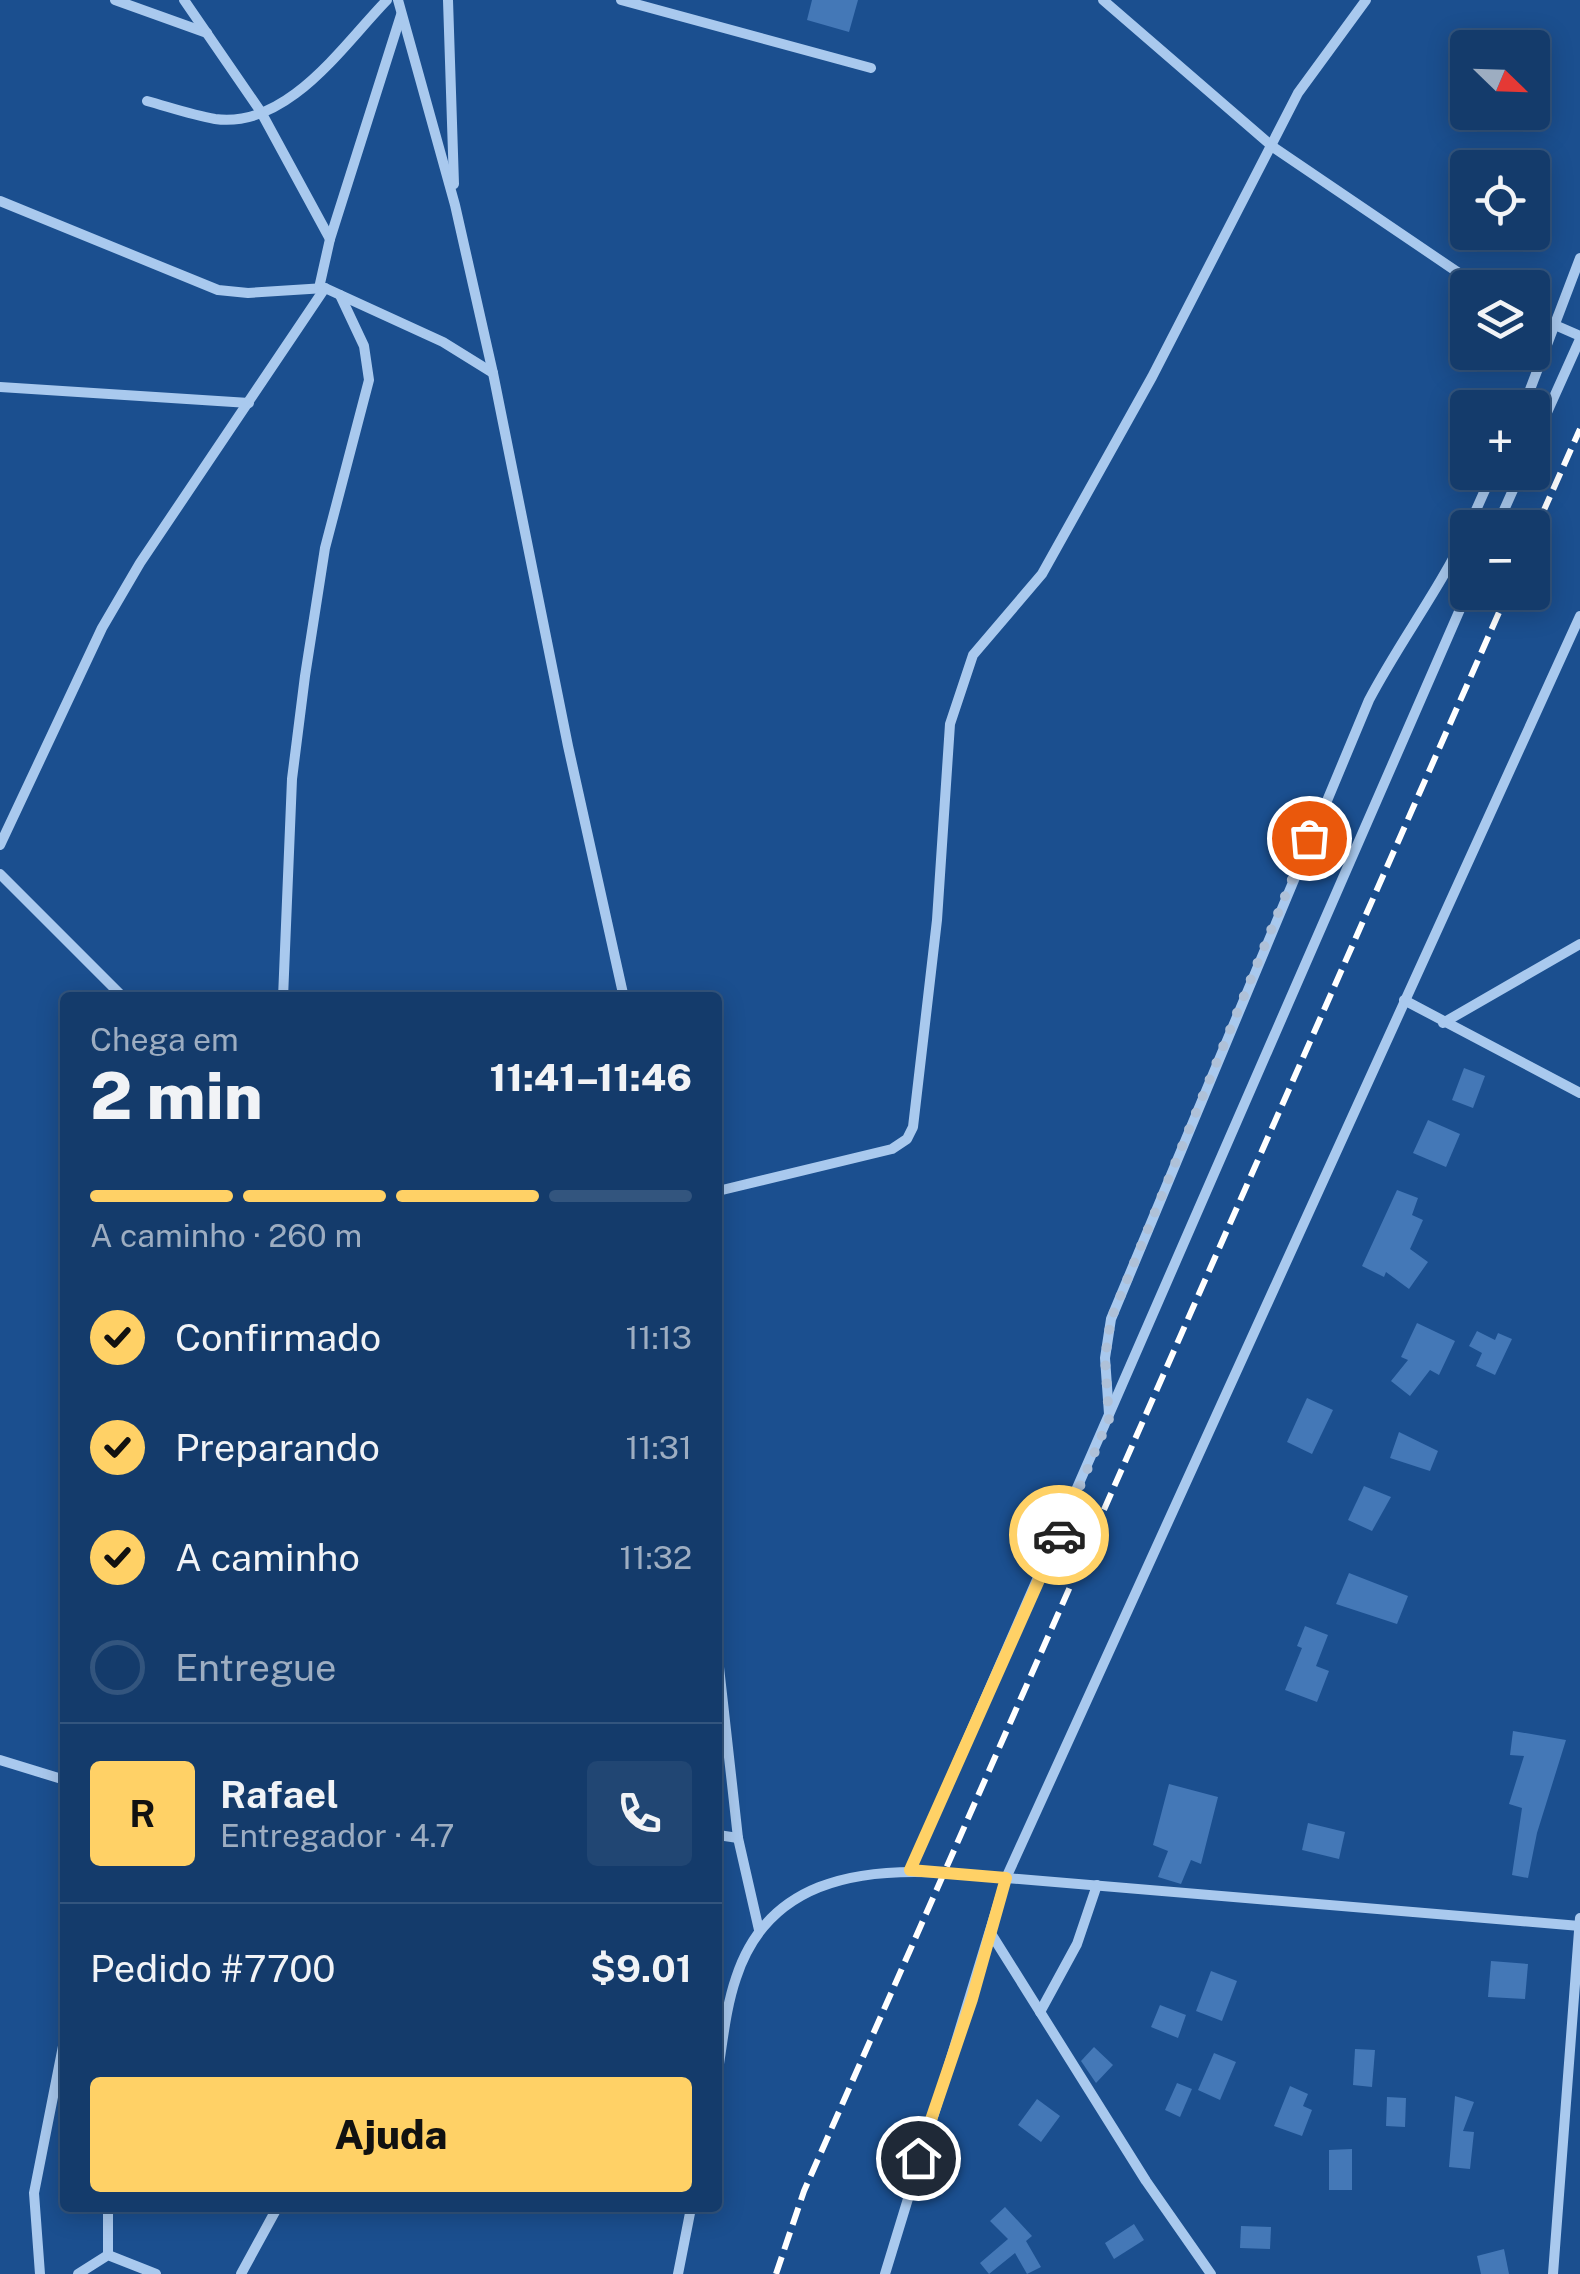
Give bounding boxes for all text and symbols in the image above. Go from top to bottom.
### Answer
north arrow [1450,30,1550,130]
map controls [1450,30,1550,610]
button: locate [1450,150,1550,250]
button: layers [1450,270,1550,370]
button: + [1450,390,1550,490]
button: − [1450,510,1550,610]
pin [1267,796,1352,881]
icon: bag [1282,811,1337,866]
text: Chega em [90,1021,239,1058]
text: 11:41–11:46 [490,1055,692,1100]
text: 2 min [90,1057,263,1134]
text: A caminho · 260 m [90,1217,362,1254]
icon: check [90,1310,145,1365]
text: Confirmado [175,1315,381,1360]
text: 11:13 [626,1319,692,1356]
icon: check [90,1420,145,1475]
text: Preparando [175,1425,380,1470]
text: 11:31 [626,1429,692,1466]
courier [1009,1485,1109,1585]
icon: car [1032,1508,1087,1563]
icon: check [90,1530,145,1585]
text: A caminho [175,1535,360,1580]
text: 11:32 [620,1539,692,1576]
text: Entregue [175,1645,337,1690]
button: phone [587,1761,692,1866]
text: Rafael [220,1772,339,1817]
text: R [129,1791,156,1836]
text: Entregador · 4.7 [220,1817,454,1854]
text: Pedido #7700 [90,1946,335,1991]
text: $9.01 [590,1946,692,1991]
button: Ajuda [90,2077,692,2192]
pin [876,2116,961,2201]
icon: home [891,2131,946,2186]

